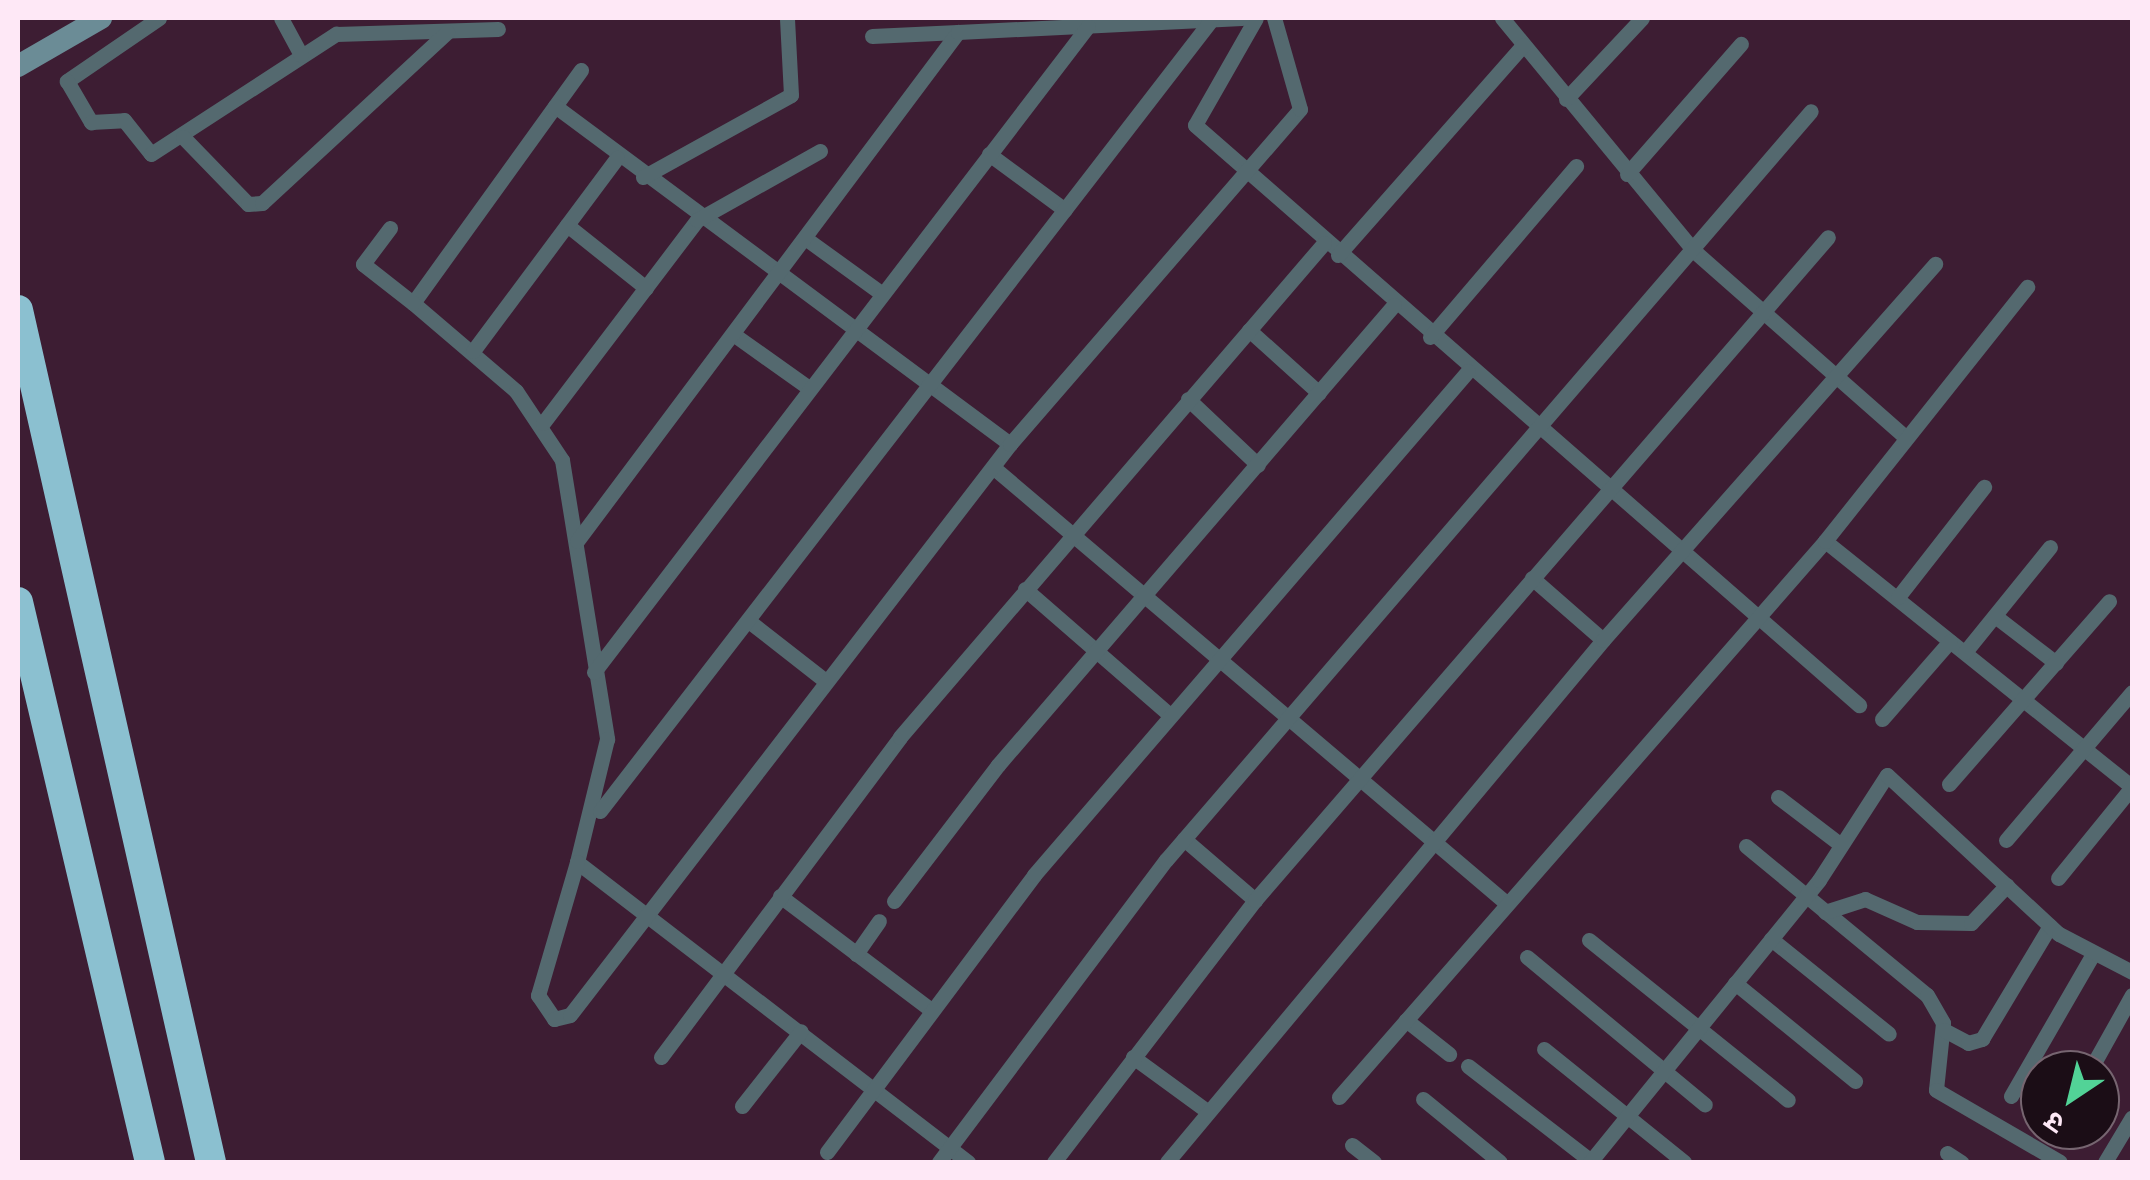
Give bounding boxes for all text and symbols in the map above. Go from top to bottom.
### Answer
north arrow [2020,1050,2120,1150]
text: उ [2035,1101,2073,1146]

